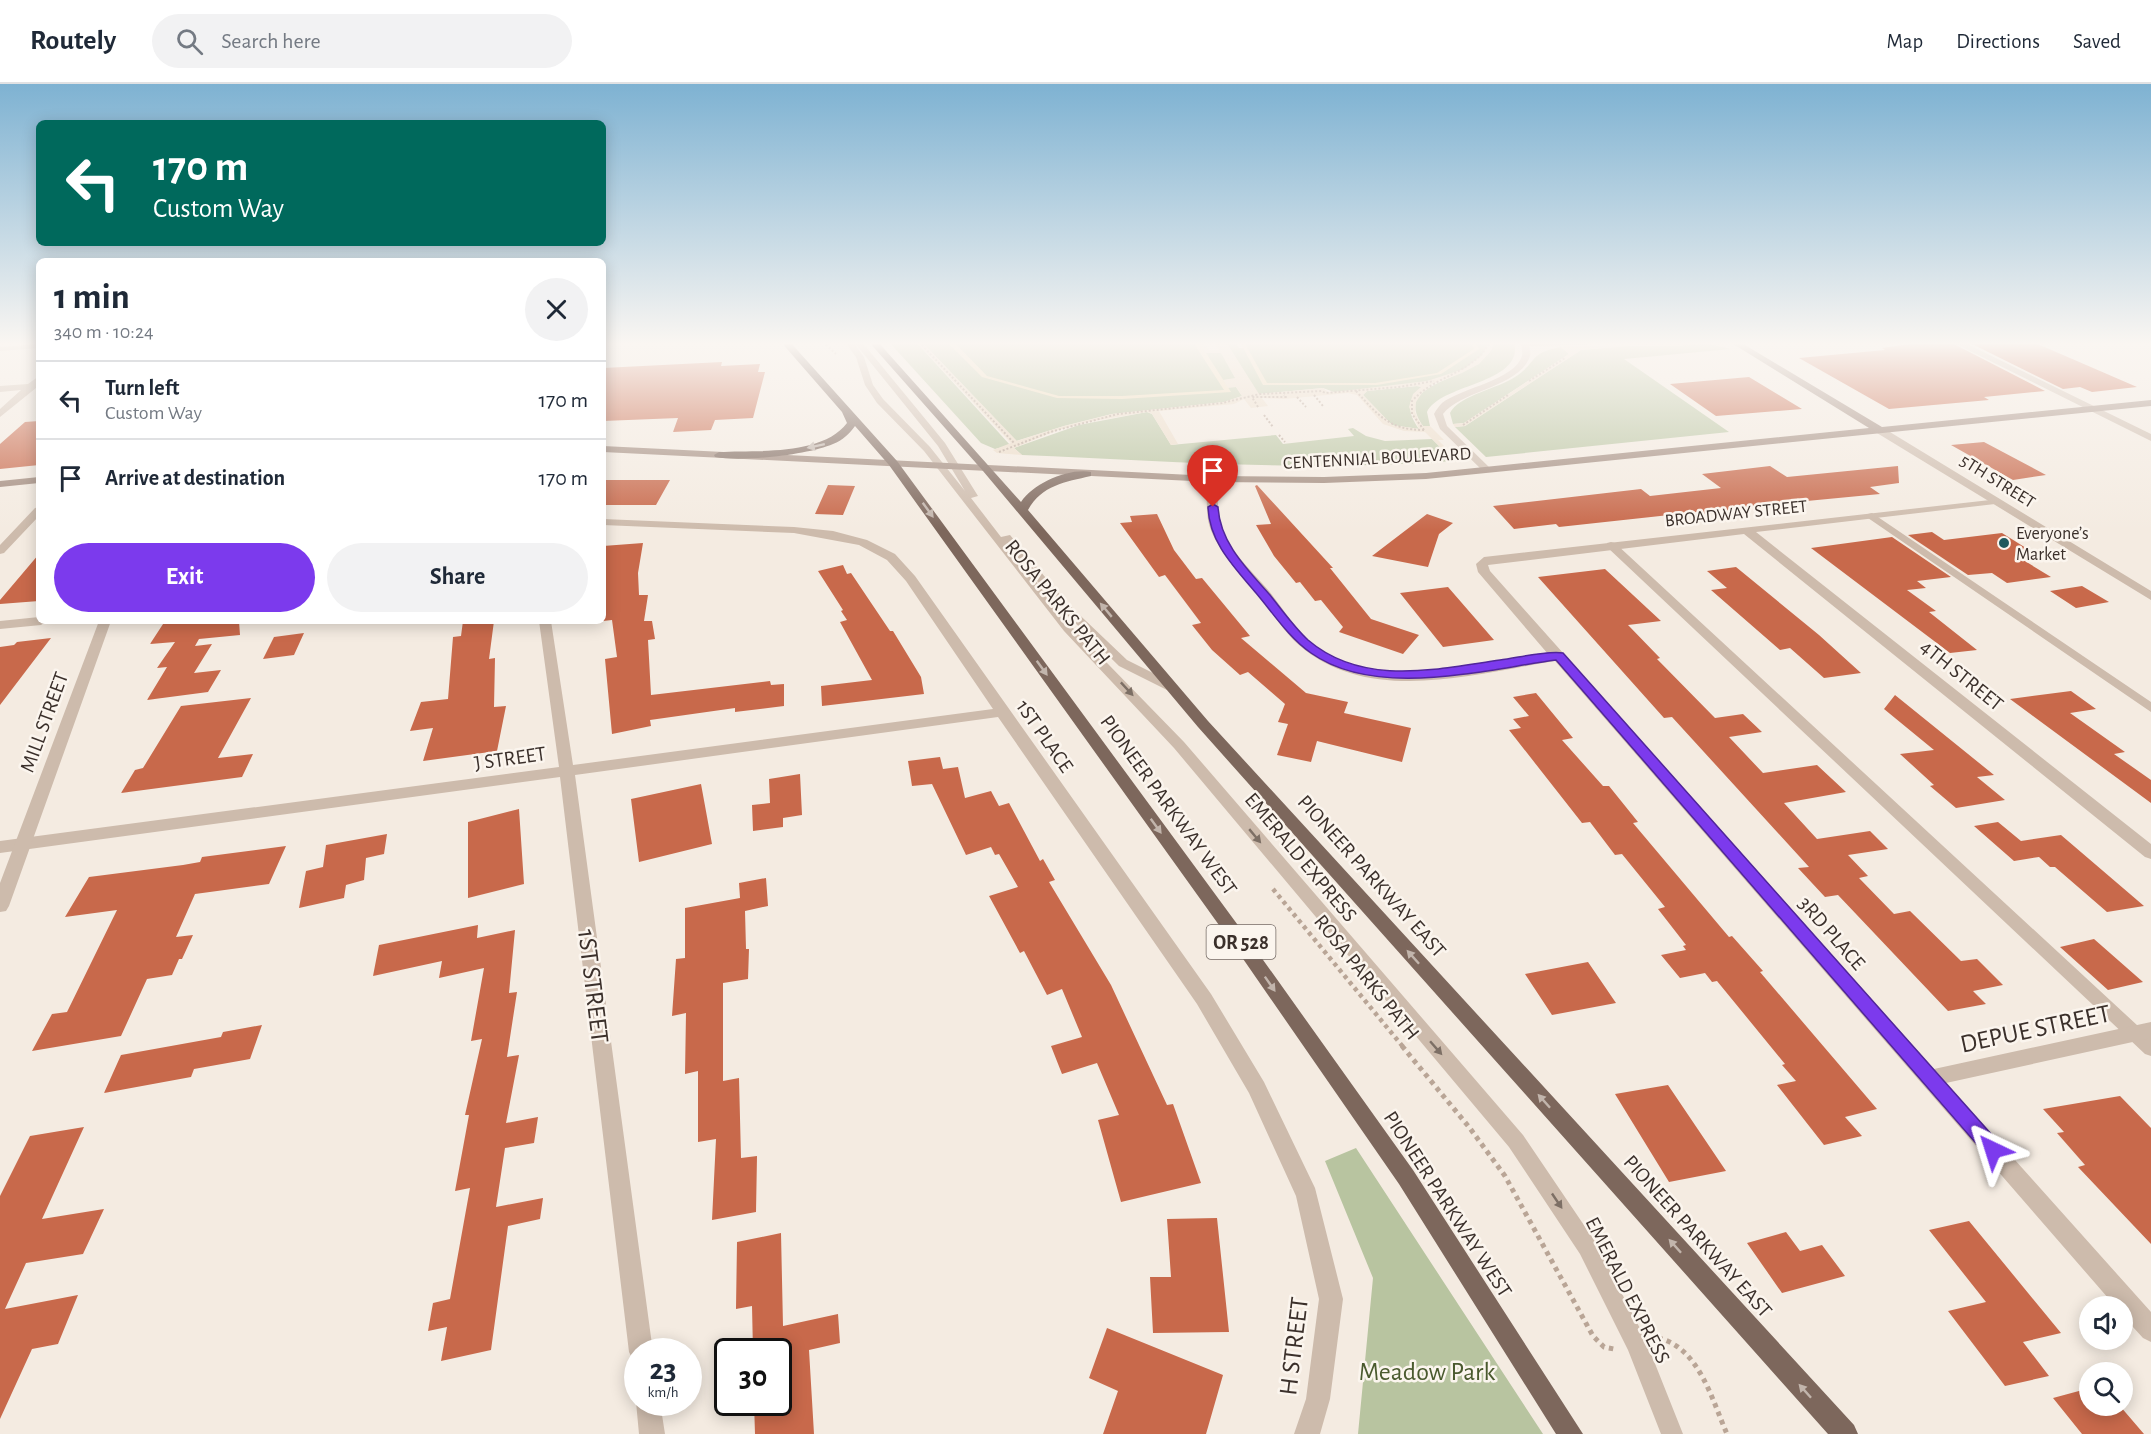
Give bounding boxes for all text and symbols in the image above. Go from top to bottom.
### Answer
search box [152,14,572,68]
icon: search [173,25,206,58]
text: Routely [30,27,116,55]
text: Search here [221,30,321,52]
text: Map [1887,31,1923,52]
text: Directions [1956,31,2040,52]
text: Saved [2073,31,2121,52]
icon: left [54,144,132,222]
text: 170 m [153,146,248,188]
text: Custom Way [153,195,284,222]
button: close [525,278,588,341]
text: 1 min [54,279,130,315]
text: 340 m · 10:24 [54,322,154,342]
text: Turn left [105,377,179,399]
icon: left [54,384,87,417]
text: 170 m [538,389,588,411]
text: Custom Way [105,403,202,423]
one-way arrow [806,442,825,451]
pin [1187,445,1238,507]
street label: CENTENNIAL BOULEVARD [1283,445,1471,473]
street label: 5TH STREET [1957,452,2038,512]
icon: arrive [1196,454,1229,487]
icon: arrive [54,462,87,495]
text: Arrive at destination [105,467,285,489]
text: 170 m [538,467,588,489]
street label: BROADWAY STREET [1664,498,1808,530]
one-way arrow [921,502,933,517]
place label: Everyone’s Market [2016,525,2089,564]
street label: ROSA PARKS PATH [1001,536,1114,669]
marker: Everyone’s Market [1997,536,2011,550]
button: Exit [54,543,315,612]
button: Share [327,543,588,612]
one-way arrow [1100,602,1113,618]
street label: 4TH STREET [1916,636,2007,715]
one-way arrow [1036,659,1048,675]
street label: MILL STREET [17,669,72,775]
one-way arrow [1120,681,1133,696]
street label: 1ST PLACE [1012,696,1077,776]
street label: PIONEER PARKWAY WEST [1096,711,1241,899]
street label: J STREET [473,743,547,774]
street label: EMERALD EXPRESS [1241,789,1361,926]
street label: PIONEER PARKWAY EAST [1293,791,1450,962]
one-way arrow [1150,818,1162,833]
one-way arrow [1248,828,1261,843]
street label: 3RD PLACE [1794,893,1869,974]
street label: ROSA PARKS PATH [1310,911,1423,1044]
road number: OR 528 [1206,925,1276,959]
street label: 1ST STREET [573,928,613,1045]
one-way arrow [1406,949,1420,964]
one-way arrow [1264,976,1275,992]
street label: DEPUE STREET [1958,1000,2113,1058]
one-way arrow [1430,1040,1443,1056]
one-way arrow [1538,1094,1551,1109]
street label: PIONEER PARKWAY WEST [1380,1108,1516,1301]
position arrow [1961,1118,2025,1182]
street label: PIONEER PARKWAY EAST [1619,1151,1776,1322]
one-way arrow [1551,1193,1562,1209]
street label: EMERALD EXPRESS [1582,1214,1674,1367]
one-way arrow [1669,1239,1682,1254]
street label: H STREET [1275,1295,1313,1397]
map controls [2079,1296,2133,1416]
button: sound [2079,1296,2133,1350]
speed limit sign: 30 [714,1338,792,1416]
text: 23 [649,1355,677,1385]
park label: Meadow Park [1359,1359,1495,1385]
button: search [2079,1362,2133,1416]
one-way arrow [1798,1383,1812,1398]
text: km/h [648,1385,678,1400]

